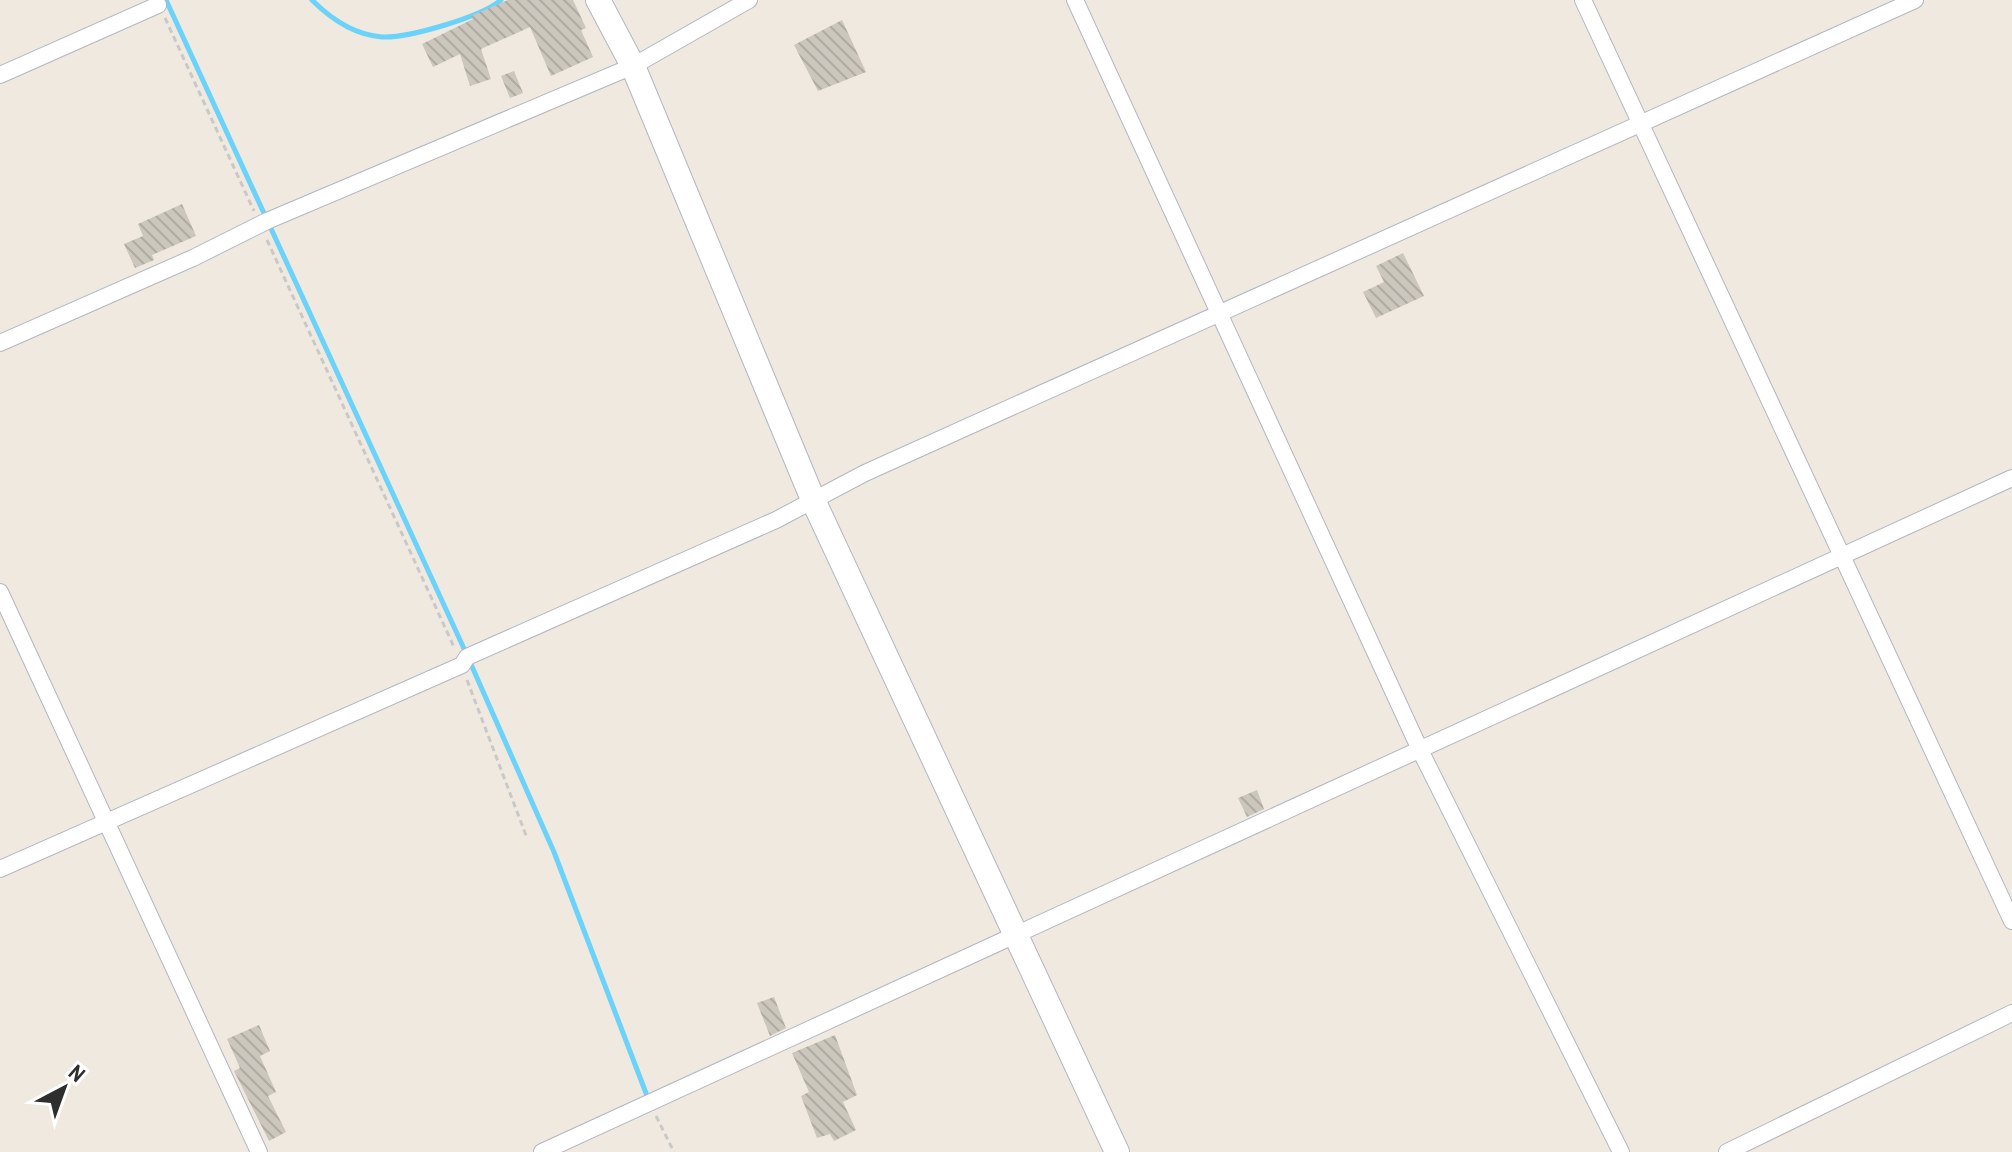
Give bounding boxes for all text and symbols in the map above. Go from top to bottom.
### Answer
north arrow [24,1048,104,1128]
text: N [62,1057,92,1089]

